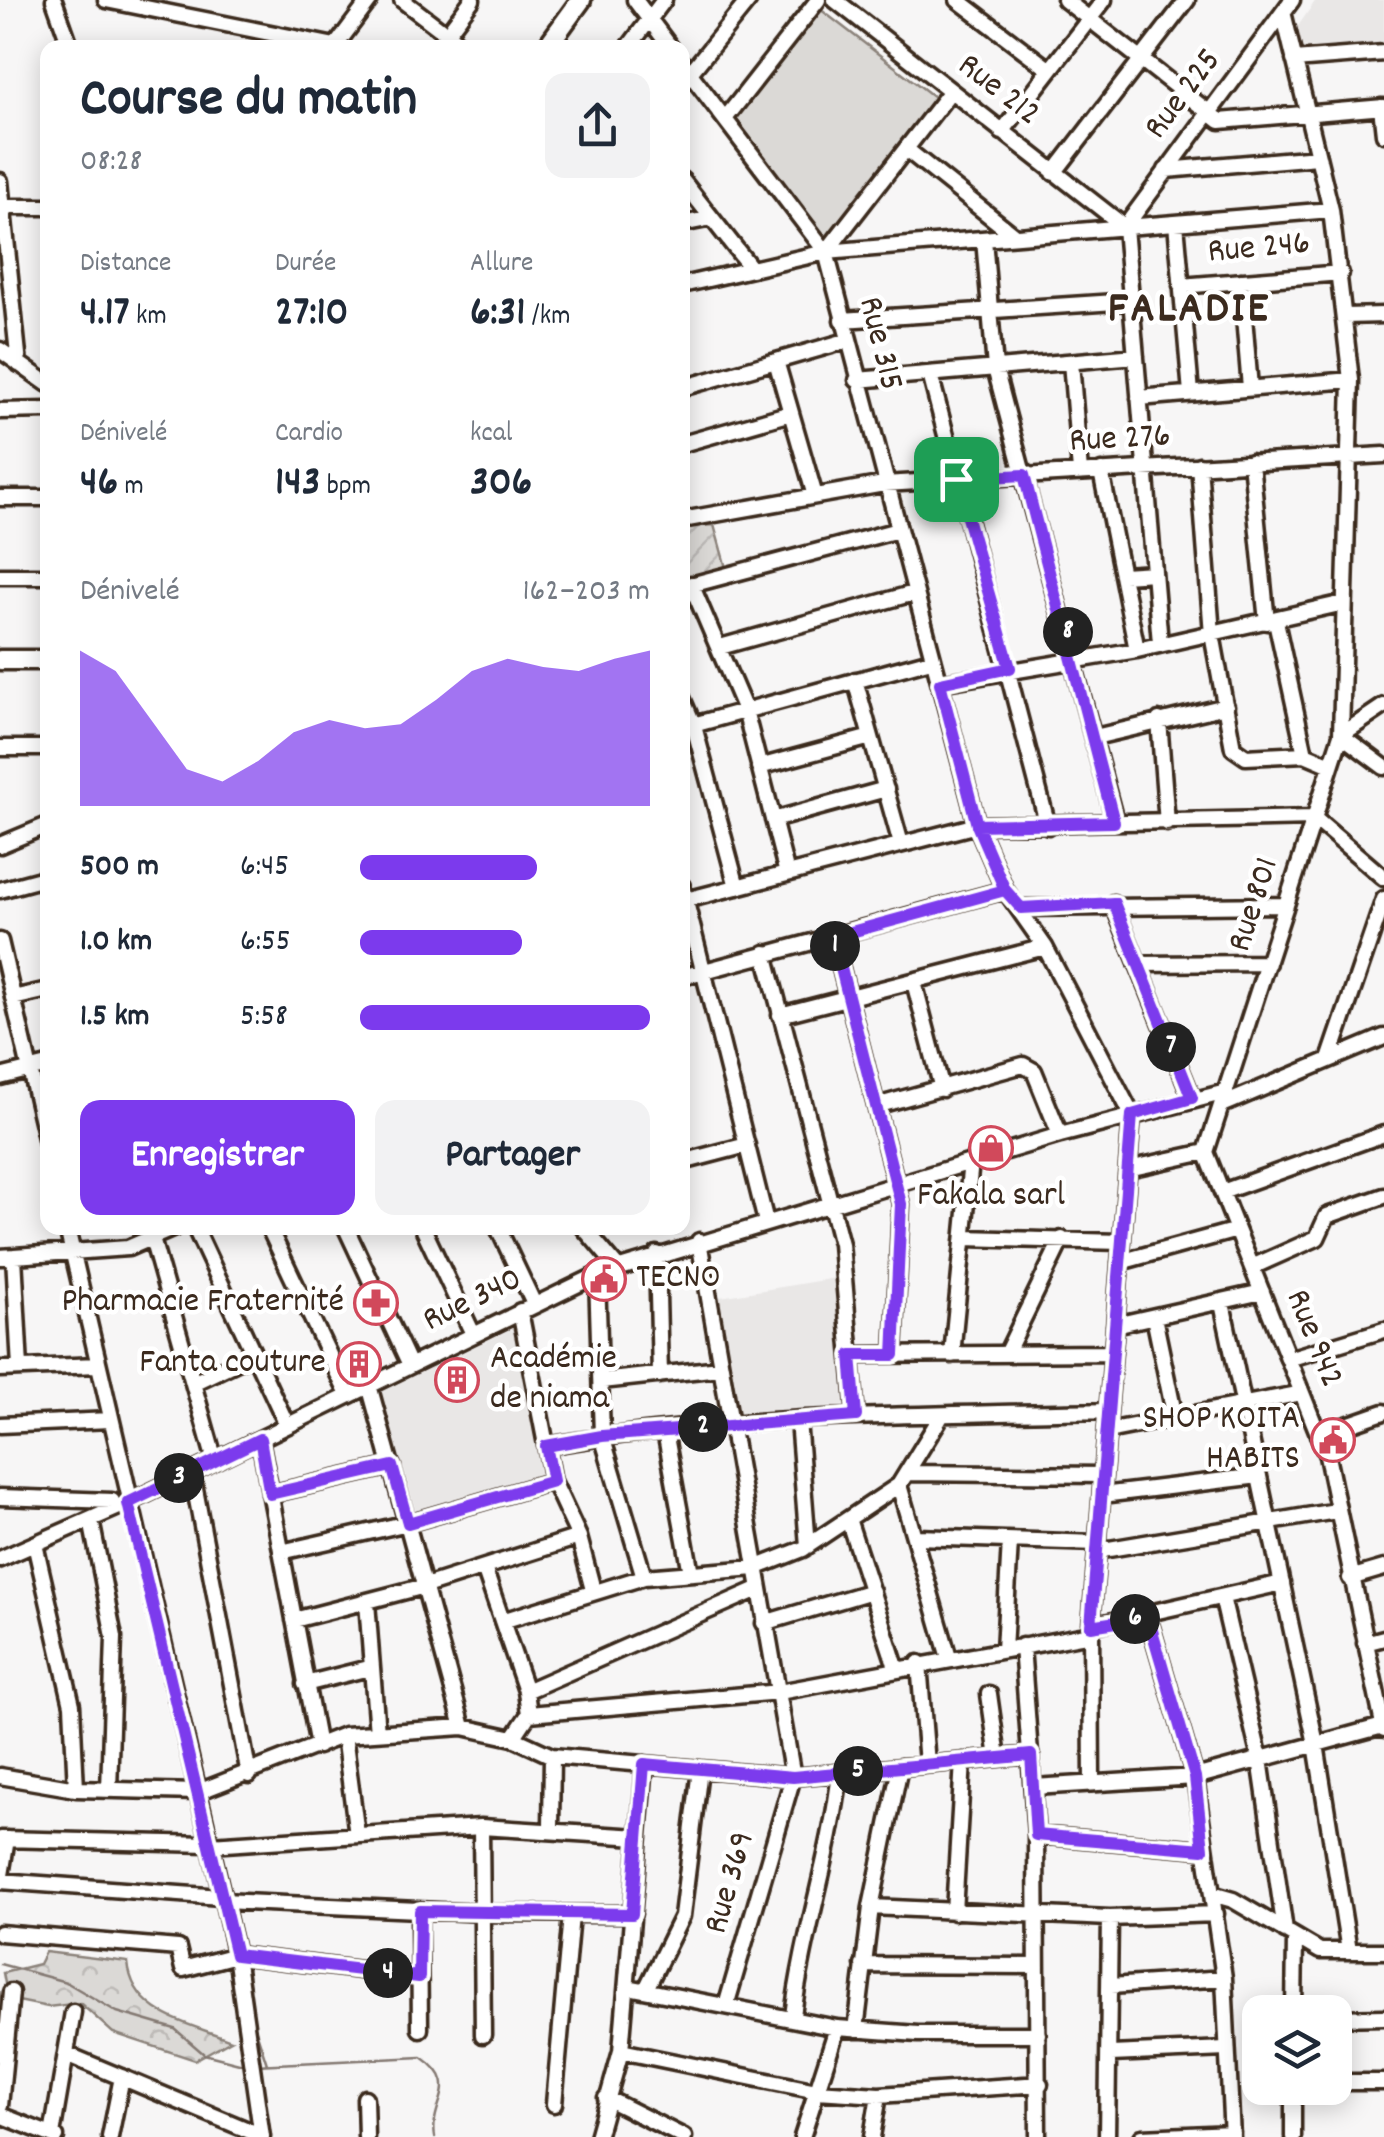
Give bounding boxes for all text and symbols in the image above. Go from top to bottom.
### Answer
street label: Rue 225 [1133,39,1235,151]
street label: Rue 212 [946,42,1050,140]
text: Course du matin [80,63,417,142]
button: share [545,73,650,178]
text: 08:28 [80,140,142,186]
street label: Rue 246 [1206,220,1312,278]
text: Distance [80,245,171,285]
text: Durée [275,245,336,285]
text: Allure [470,245,533,285]
district label: FALADIE [1108,279,1270,343]
text: 4.17 [80,285,130,345]
text: 27:10 [275,285,349,345]
text: 6:31 [470,285,525,345]
street label: Rue 315 [843,292,915,396]
text: km [130,298,167,338]
text: /km [525,298,571,338]
street label: Rue 276 [1068,412,1172,468]
text: Dénivelé [80,415,167,455]
text: Cardio [275,415,343,455]
text: kcal [470,415,513,455]
pin [914,437,999,522]
icon: arrive [929,452,984,507]
text: 46 [80,455,118,515]
text: 143 [275,455,320,515]
text: 306 [470,455,532,515]
text: m [118,468,144,508]
text: bpm [320,468,371,508]
text: Dénivelé [80,570,180,616]
text: 162–203 m [523,570,650,616]
pin: 8 [1043,607,1093,657]
text: 8 [1062,612,1074,652]
text: 500 m [80,845,159,891]
text: 6:45 [240,845,289,891]
street label: Rue 801 [1216,851,1294,959]
text: 1.0 km [80,920,152,966]
text: 6:55 [240,920,291,966]
pin: 1 [810,921,860,971]
text: 1 [832,926,838,966]
text: 1.5 km [80,995,150,1041]
text: 5:58 [240,995,288,1041]
pin: 7 [1146,1022,1196,1072]
text: 7 [1166,1027,1176,1067]
button: Enregistrer [80,1100,355,1215]
button: Partager [375,1100,650,1215]
shop icon: Fakala sarl [968,1125,1014,1171]
place label: Fakala sarl [917,1172,1065,1222]
place label: TECNO [636,1254,721,1304]
street label: Rue 340 [415,1256,531,1346]
public building icon: TECNO [581,1256,627,1302]
place label: Pharmacie Fraternité [61,1278,344,1328]
pharmacy icon: Pharmacie Fraternité [353,1280,399,1326]
street label: Rue 942 [1271,1283,1355,1395]
place label: Académie de niama [490,1335,617,1425]
place label: Fanta couture [139,1339,326,1389]
building icon: Fanta couture [336,1341,382,1387]
building icon: Académie de niama [434,1357,480,1403]
place label: SHOP KOITA HABITS [1142,1395,1300,1485]
pin: 2 [678,1402,728,1452]
text: 2 [697,1407,709,1447]
public building icon: SHOP KOITA HABITS [1310,1417,1356,1463]
pin: 3 [154,1453,204,1503]
text: 3 [173,1458,185,1498]
pin: 6 [1110,1594,1160,1644]
text: 6 [1128,1599,1142,1639]
pin: 5 [833,1746,883,1796]
text: 5 [852,1751,864,1791]
street label: Rue 369 [693,1826,769,1940]
pin: 4 [363,1948,413,1998]
text: 4 [382,1953,394,1993]
map controls [1242,1995,1352,2105]
button: layers [1242,1995,1352,2105]

